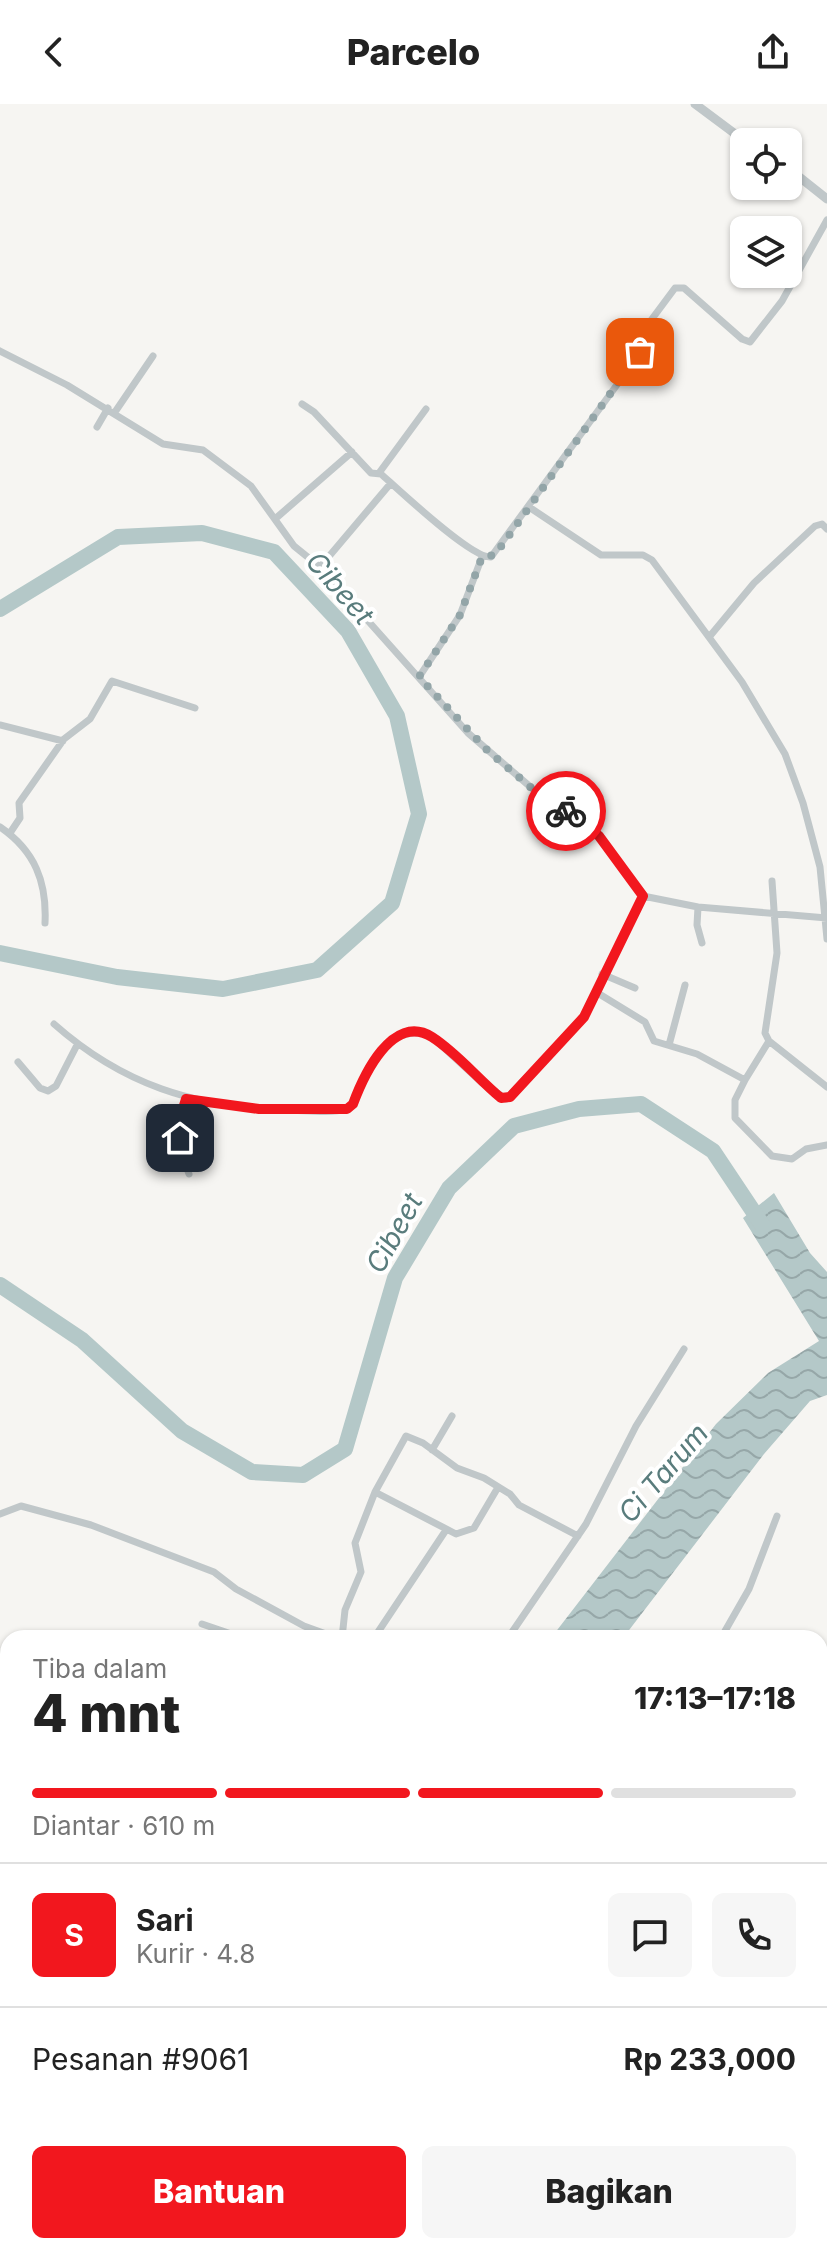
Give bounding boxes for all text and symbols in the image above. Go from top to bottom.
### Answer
icon: back [32,30,76,74]
text: Parcelo [347,30,480,74]
icon: share [751,30,795,74]
map controls [730,128,802,288]
button: locate [730,128,802,200]
button: layers [730,216,802,288]
pin [606,318,674,386]
icon: bag [618,330,662,374]
water label: Cibeet [299,544,382,632]
courier [526,771,606,851]
icon: bike [544,789,588,833]
pin [146,1104,214,1172]
icon: home [158,1116,202,1160]
water label: Cibeet [358,1187,430,1279]
water label: Ci Tarum [611,1417,715,1529]
text: Tiba dalam [32,1653,167,1684]
text: 17:13–17:18 [634,1680,796,1716]
text: 4 mnt [32,1682,180,1745]
text: Diantar · 610 m [32,1810,215,1841]
button: chat [608,1893,692,1977]
button: phone [712,1893,796,1977]
text: Sari [136,1902,194,1938]
text: S [64,1917,84,1953]
text: Kurir · 4.8 [136,1938,255,1969]
text: Pesanan #9061 [32,2041,249,2077]
text: Rp 233,000 [623,2041,796,2077]
button: Bantuan [32,2146,406,2238]
button: Bagikan [422,2146,796,2238]

